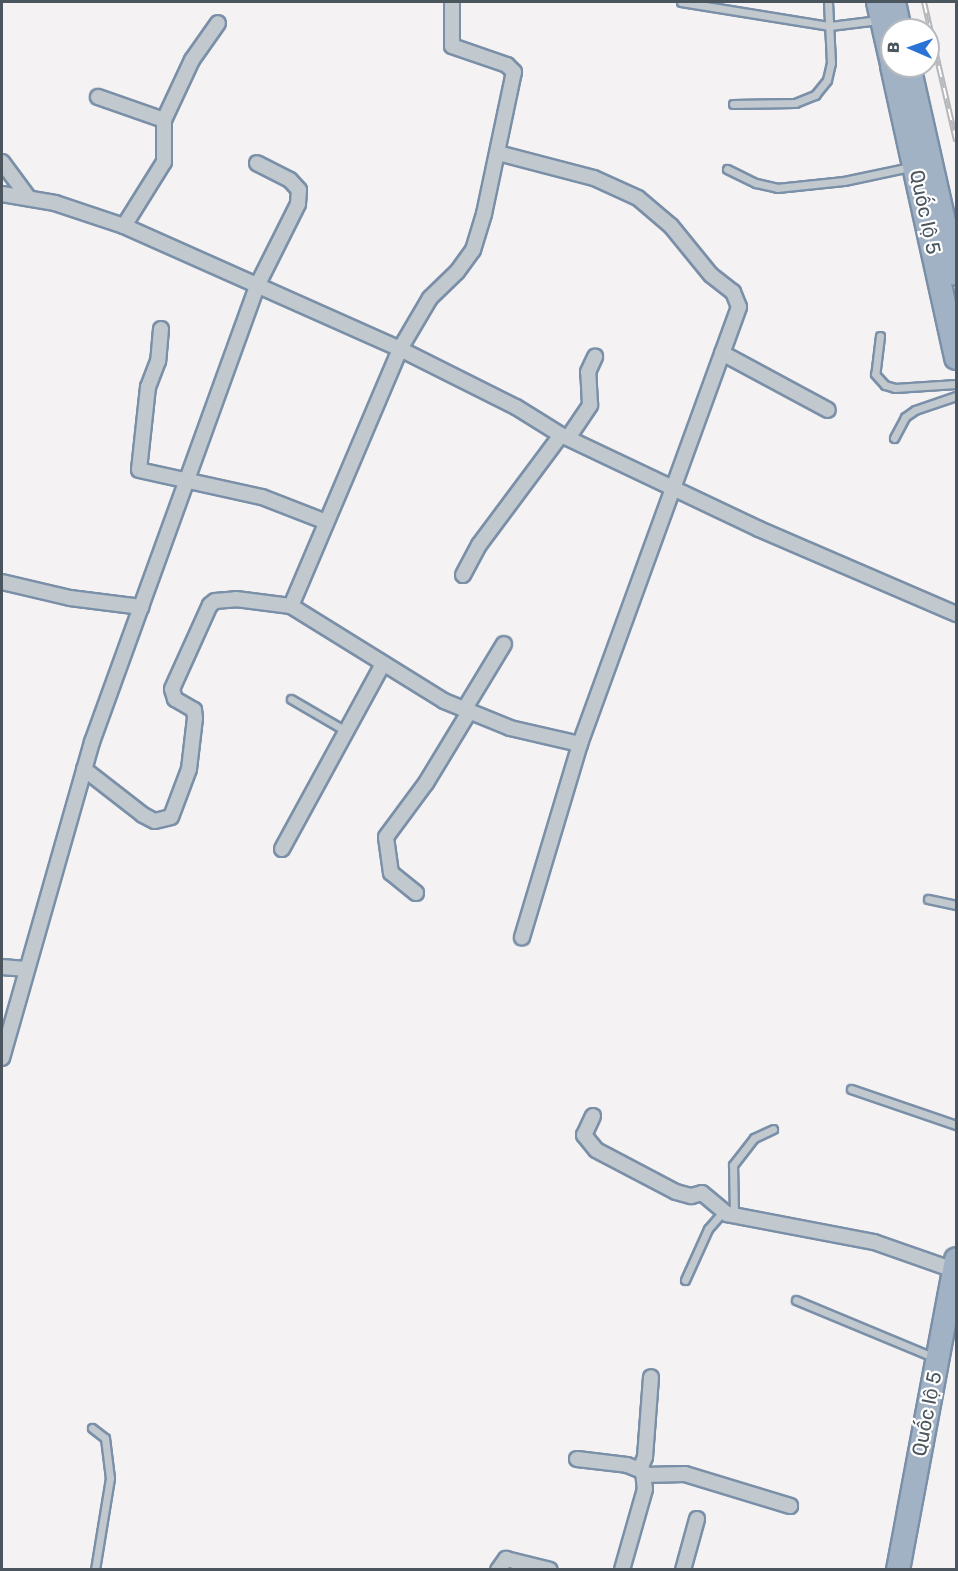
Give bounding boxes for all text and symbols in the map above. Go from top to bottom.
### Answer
north arrow [880,18,940,78]
text: B [884,41,903,53]
street label: Quốc lộ 5 [904,168,946,256]
street label: Quốc lộ 5 [907,1370,947,1458]

